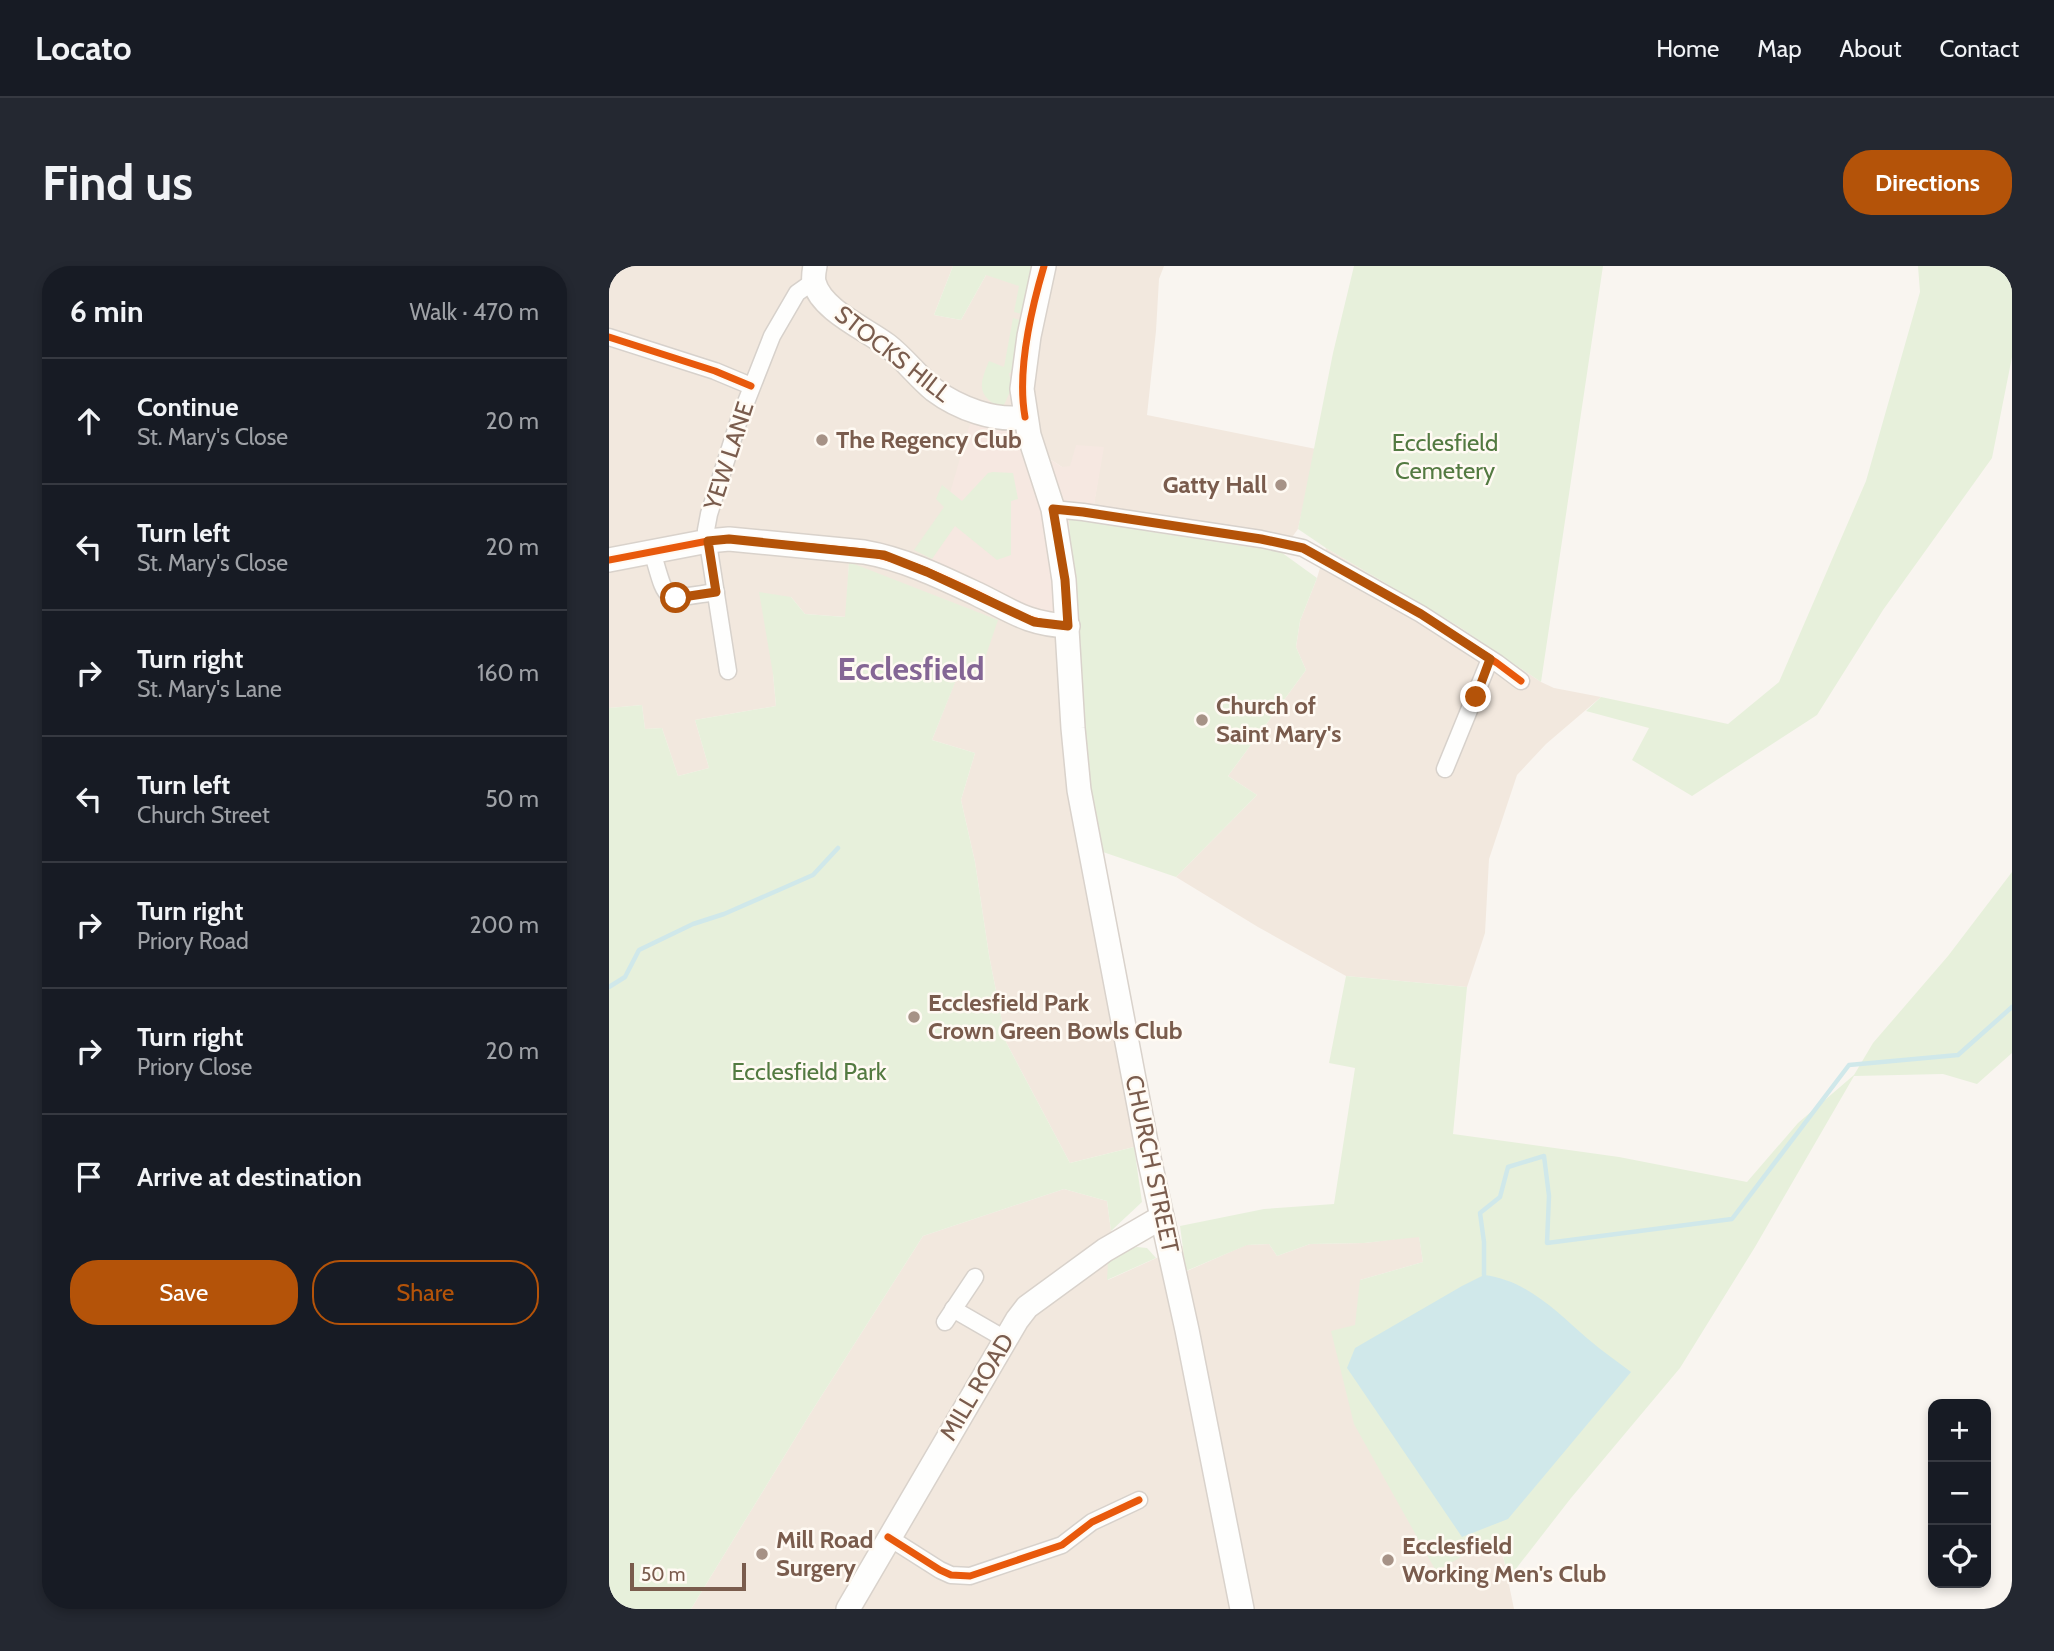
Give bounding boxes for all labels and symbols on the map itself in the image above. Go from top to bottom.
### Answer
street label: STOCKS HILL [829,299,957,408]
street label: YEW LANE [697,398,760,515]
place label: The Regency Club [836,425,1022,454]
park label: Ecclesfield Cemetery [1392,428,1498,485]
marker: The Regency Club [814,432,830,448]
place label: Gatty Hall [1163,470,1267,499]
marker: Gatty Hall [1273,477,1289,493]
route start [660,582,691,613]
district label: Ecclesfield [837,649,985,688]
route end [1460,681,1491,712]
place label: Church of Saint Mary's [1216,691,1341,748]
marker: Church of Saint Mary's [1194,712,1210,728]
place label: Ecclesfield Park Crown Green Bowls Club [928,988,1183,1045]
marker: Ecclesfield Park Crown Green Bowls Club [906,1009,922,1025]
park label: Ecclesfield Park [731,1057,887,1086]
street label: CHURCH STREET [1119,1072,1186,1256]
street label: MILL ROAD [933,1328,1020,1446]
place label: Mill Road Surgery [776,1525,873,1582]
place label: Ecclesfield Working Men's Club [1402,1531,1606,1588]
marker: Mill Road Surgery [754,1546,770,1562]
marker: Ecclesfield Working Men's Club [1380,1552,1396,1568]
scale bar [630,1560,745,1592]

